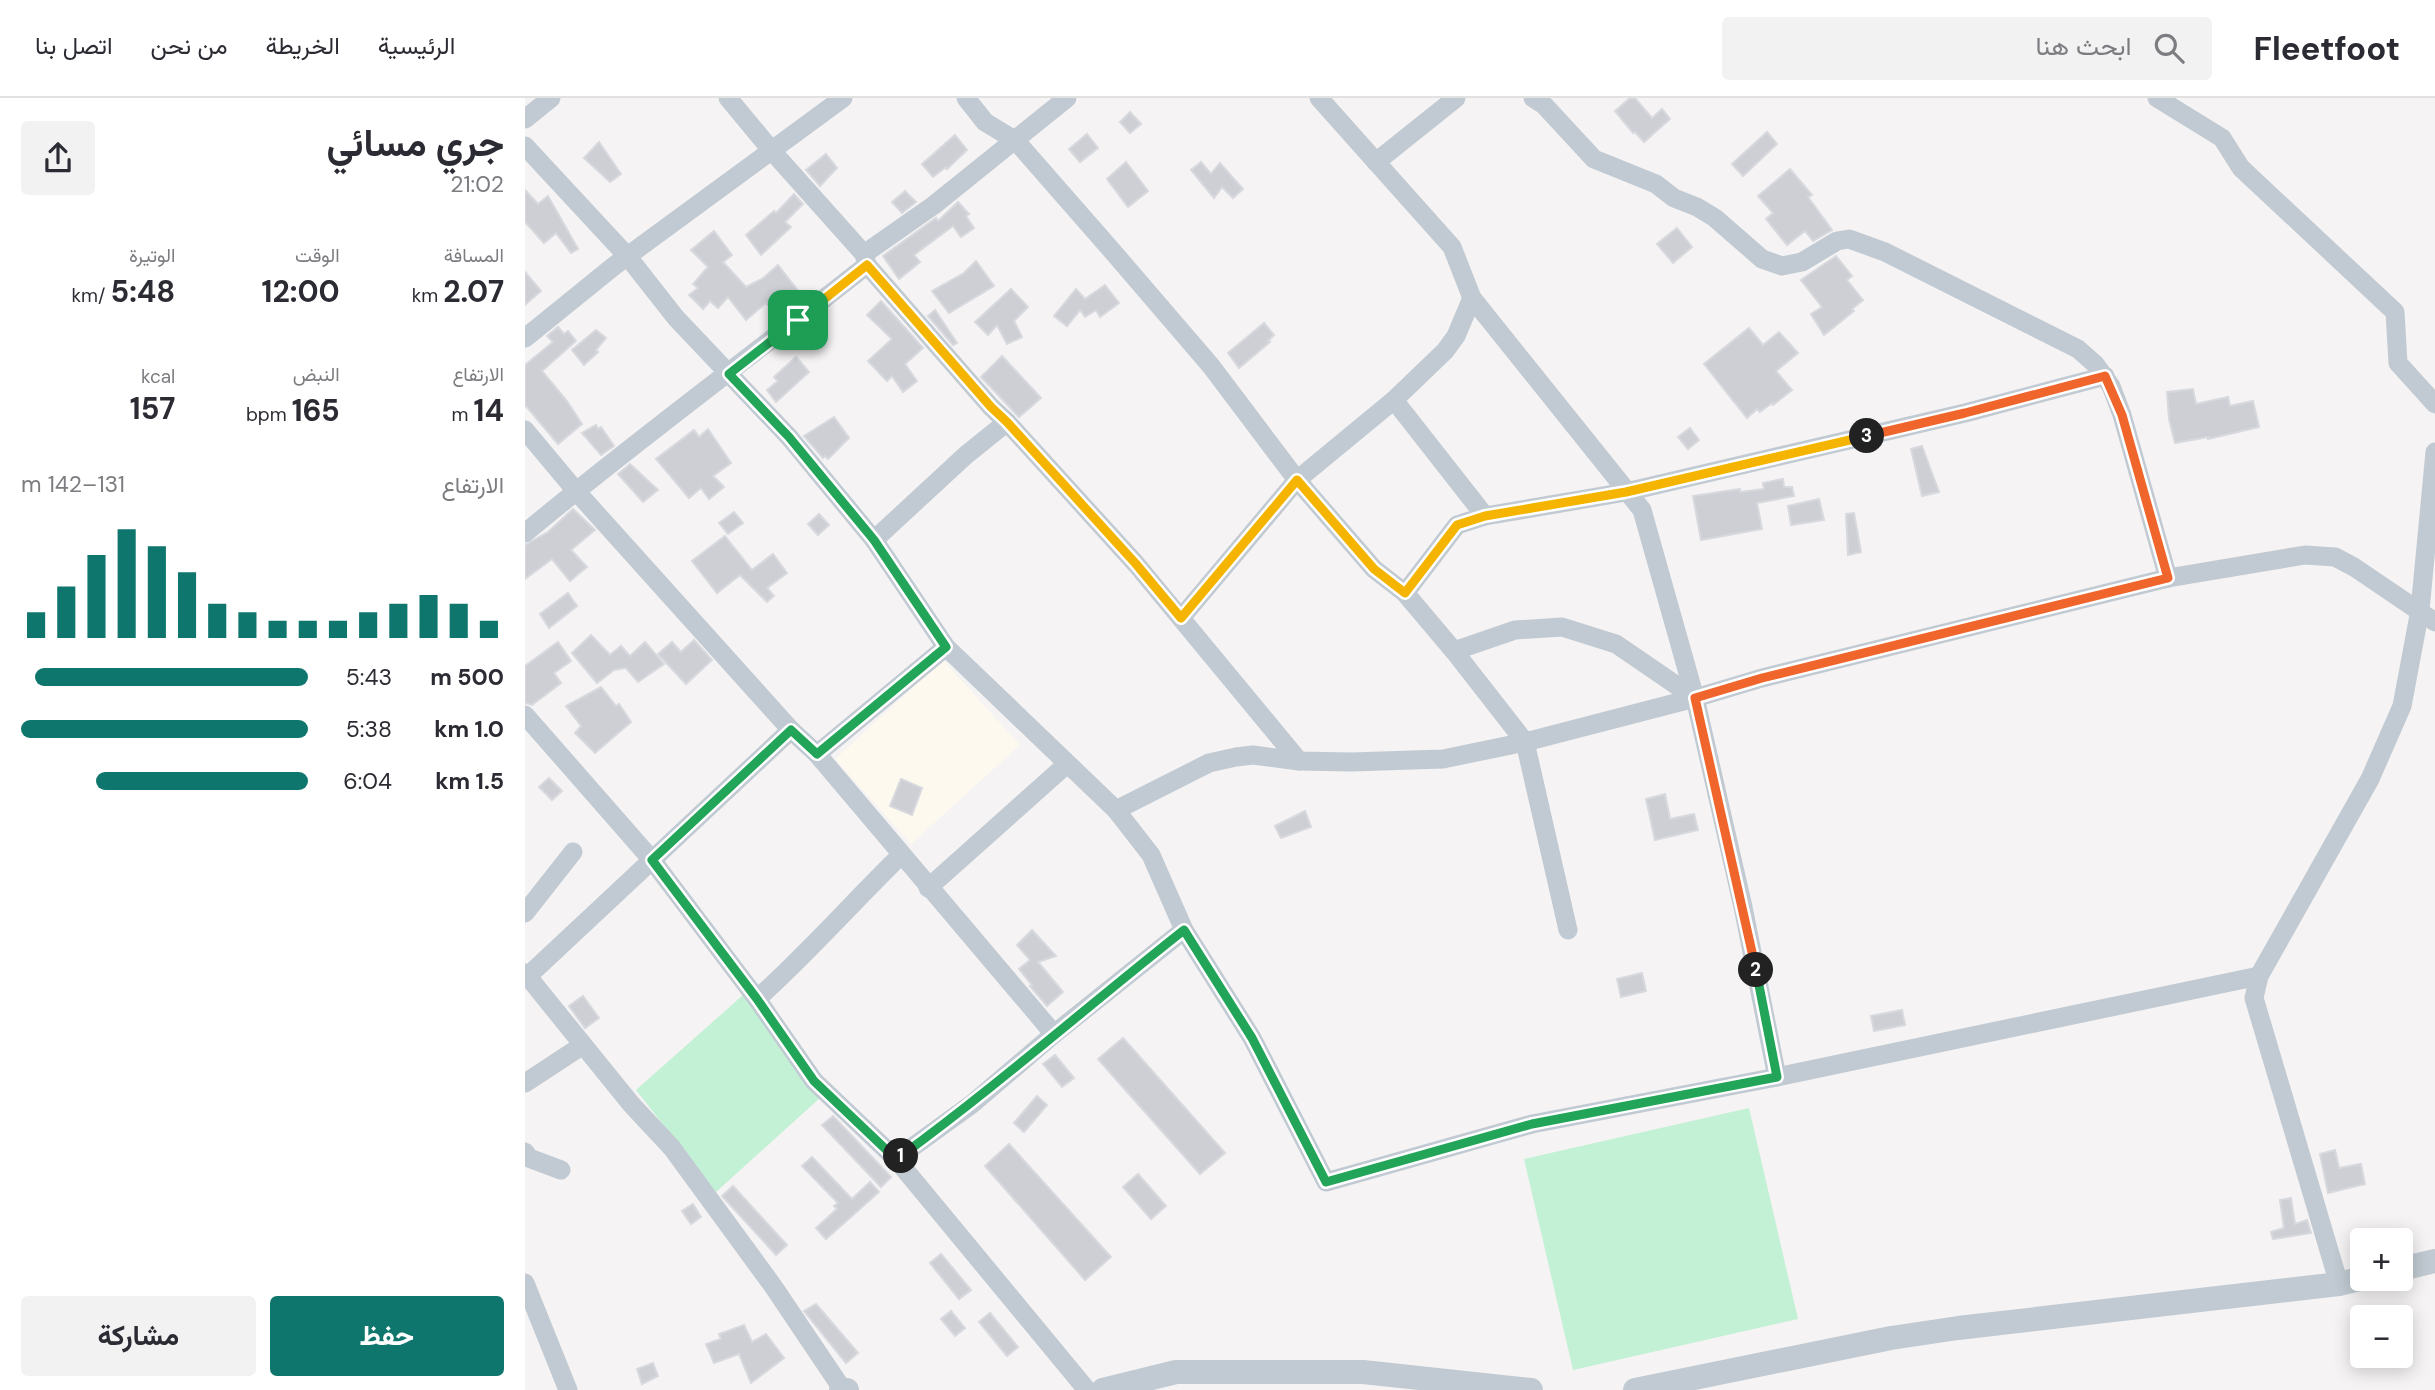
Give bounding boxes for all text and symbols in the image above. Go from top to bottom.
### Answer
search box [1722,17,2212,80]
text: Fleetfoot [2254,27,2400,70]
text: ابحث هنا [2035,29,2132,63]
icon: search [2150,29,2188,67]
text: اتصل بنا [35,30,112,61]
text: من نحن [150,30,228,61]
text: الخريطة [266,30,340,61]
text: الرئيسية [378,30,455,61]
text: جري مسائي [327,118,504,168]
button: share [21,121,95,195]
text: 21:02 [450,169,504,199]
text: الوتيرة [129,243,175,268]
text: الوقت [295,243,340,268]
text: المسافة [444,243,504,268]
text: 5:48 [111,272,175,311]
text: 12:00 [262,272,340,311]
text: 2.07 [443,272,504,311]
text: /km [72,283,111,308]
text: km [412,283,443,308]
pin [768,290,828,350]
icon: arrive [779,301,817,339]
text: النبض [293,362,340,387]
text: الارتفاع [452,362,504,387]
text: kcal [141,364,175,389]
text: 157 [130,389,175,428]
text: 165 [292,391,340,430]
text: 14 [474,391,504,430]
text: bpm [246,402,292,427]
text: m [452,402,474,427]
pin: 3 [1849,418,1885,454]
text: 3 [1861,423,1872,448]
text: 131–142 m [21,469,125,499]
text: الارتفاع [442,470,504,500]
text: 5:43 [346,662,392,692]
text: 500 m [430,662,504,692]
text: 5:38 [346,714,392,744]
text: 1.0 km [434,714,504,744]
text: 6:04 [343,766,392,796]
text: 1.5 km [435,766,504,796]
pin: 2 [1739,952,1773,988]
text: 2 [1750,957,1761,982]
pin: 1 [883,1138,919,1174]
text: 1 [897,1143,904,1168]
map controls [2350,1228,2413,1368]
button: + [2350,1228,2413,1291]
button: مشاركة [21,1296,256,1376]
button: حفظ [270,1296,504,1376]
button: − [2350,1305,2413,1368]

